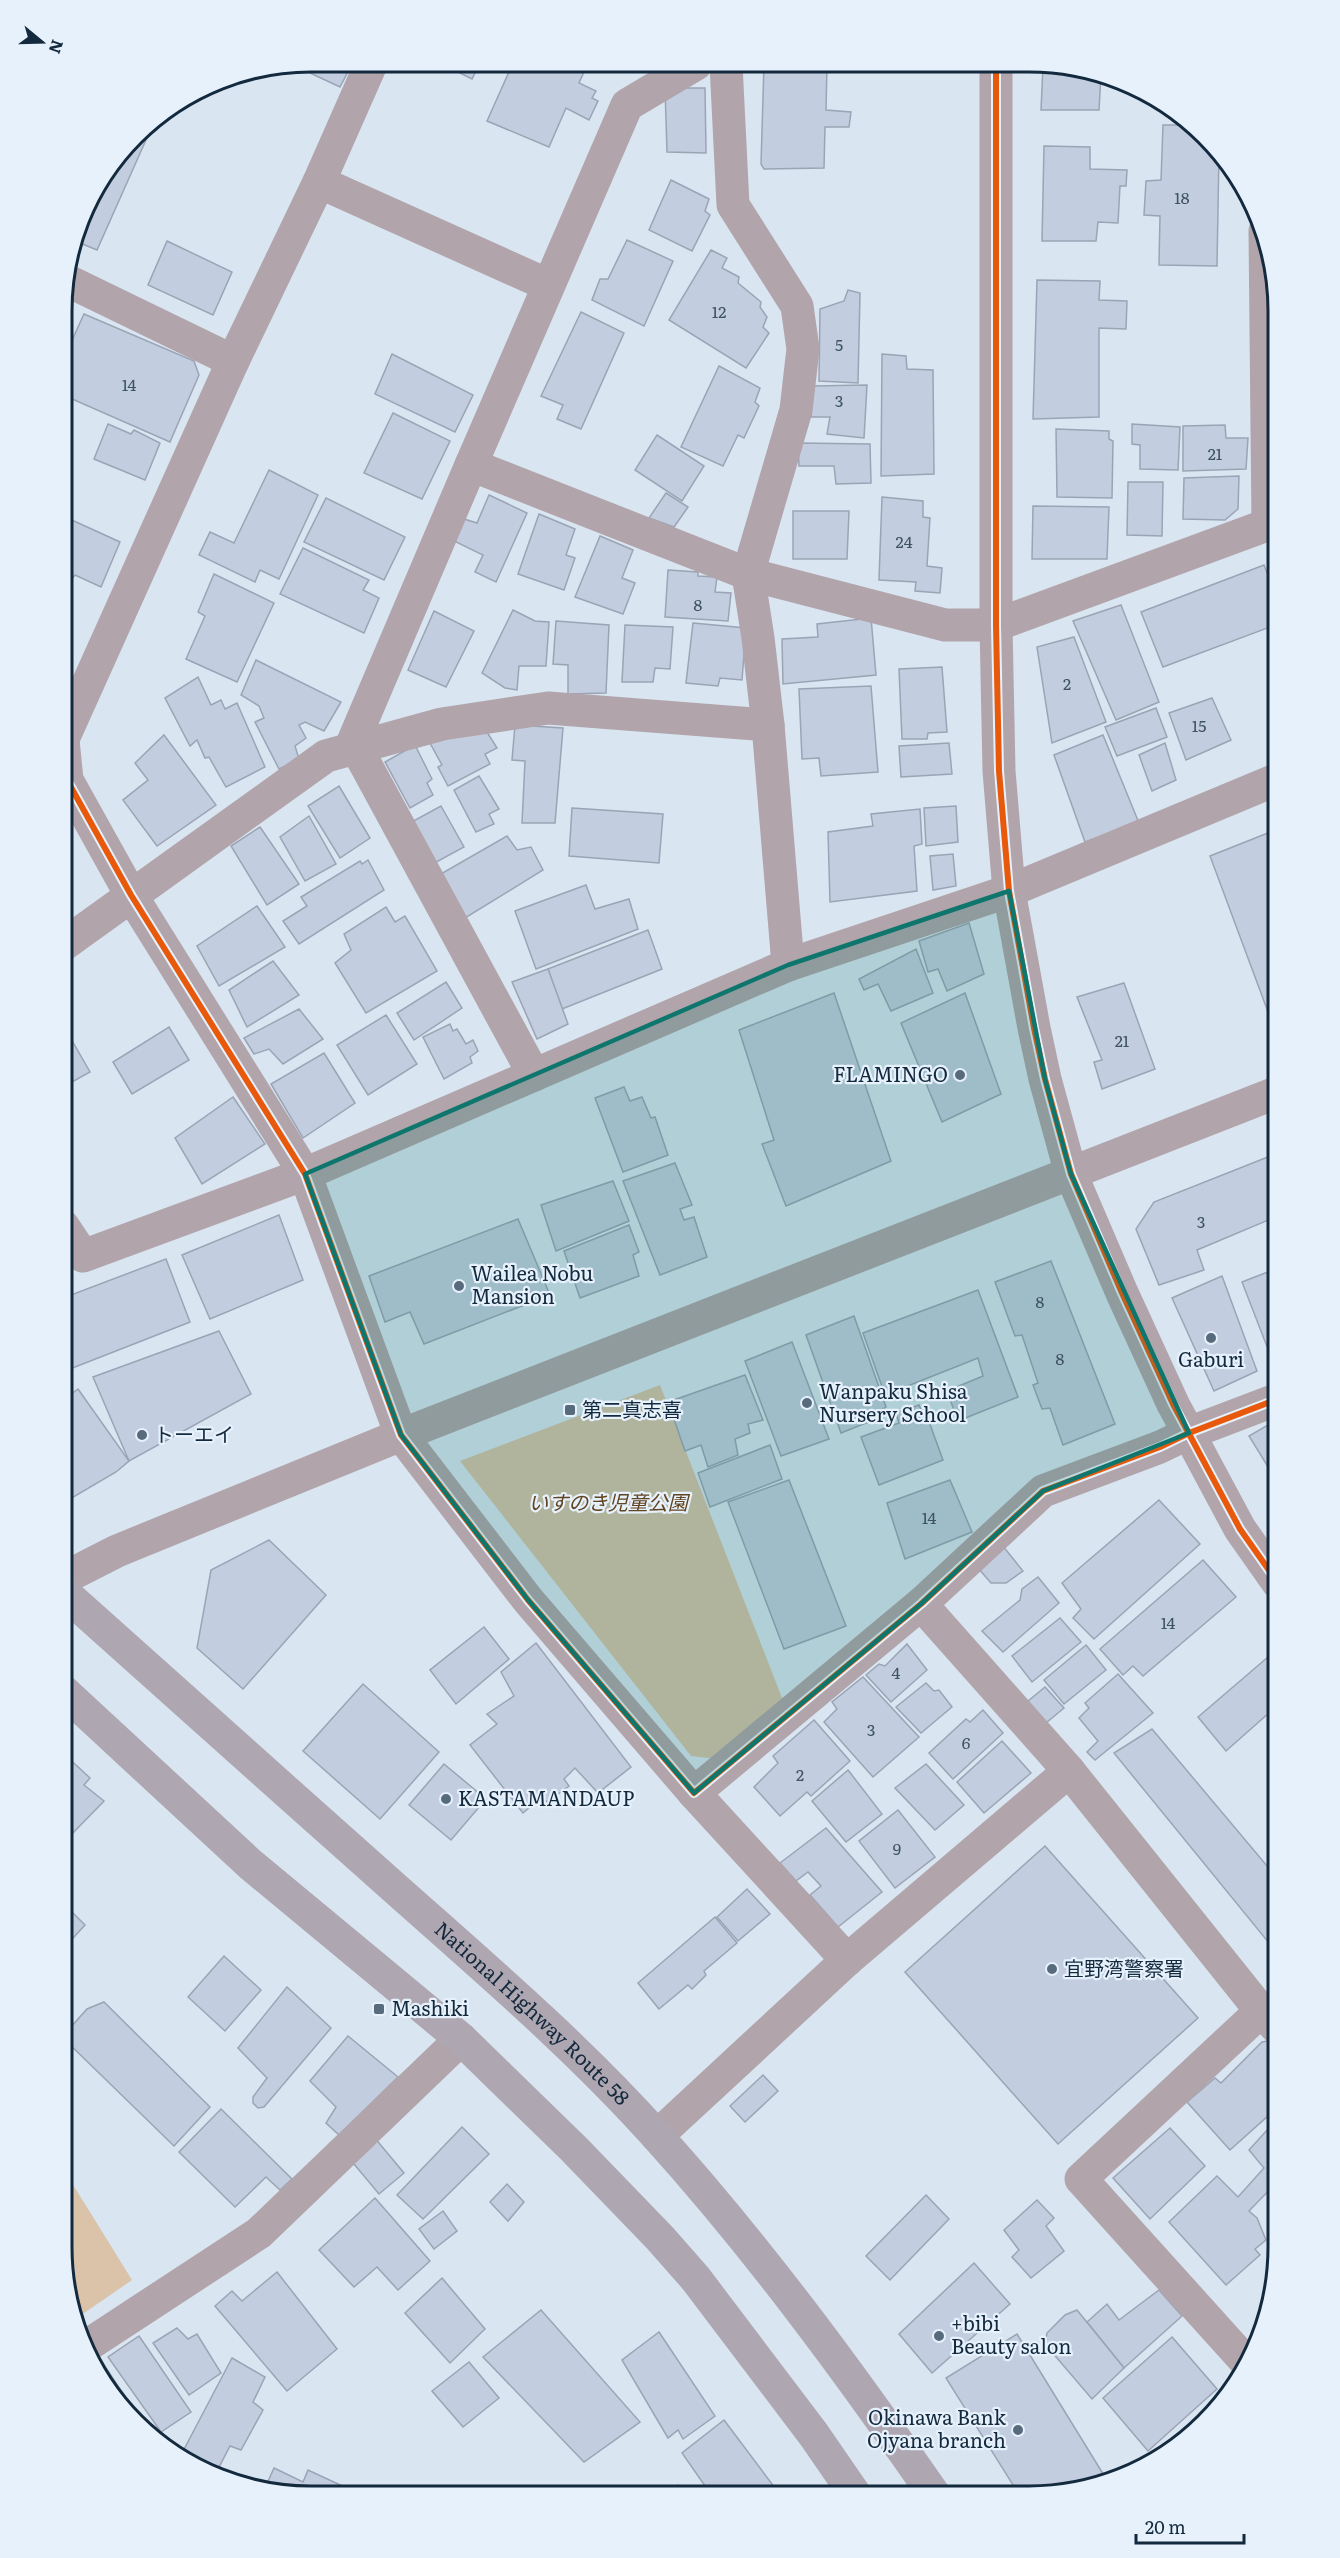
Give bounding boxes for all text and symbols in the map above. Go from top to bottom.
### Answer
north arrow [12,12,72,72]
text: N [44,37,71,57]
house number: 18 [1174,185,1190,209]
house number: 12 [712,299,726,323]
house number: 5 [835,332,843,356]
house number: 14 [122,372,137,396]
house number: 3 [835,388,843,412]
house number: 21 [1208,441,1223,465]
house number: 24 [896,529,913,553]
house number: 8 [694,592,703,616]
house number: 2 [1063,671,1071,695]
house number: 15 [1192,713,1206,737]
house number: 21 [1115,1028,1130,1052]
place label: FLAMINGO [833,1058,948,1088]
marker: FLAMINGO [953,1068,967,1082]
house number: 3 [1197,1209,1205,1233]
place label: Wailea Nobu Mansion [471,1257,593,1310]
marker: Wailea Nobu Mansion [452,1279,466,1293]
house number: 8 [1036,1289,1045,1313]
marker: Gaburi [1204,1331,1218,1345]
place label: Gaburi [1178,1343,1244,1373]
house number: 8 [1056,1346,1065,1370]
place label: Wanpaku Shisa Nursery School [819,1375,968,1428]
place label: 第二真志喜 [582,1393,682,1423]
marker: Wanpaku Shisa Nursery School [800,1396,814,1410]
marker: 第二真志喜 [563,1403,577,1417]
place label: トーエイ [154,1418,234,1448]
marker: トーエイ [135,1428,149,1442]
park label: いすのき児童公園 [528,1486,691,1516]
house number: 14 [922,1505,937,1529]
house number: 14 [1161,1610,1176,1634]
house number: 4 [892,1660,901,1684]
house number: 3 [867,1717,875,1741]
house number: 6 [962,1730,971,1754]
house number: 2 [796,1762,804,1786]
place label: KASTAMANDAUP [458,1782,634,1812]
marker: KASTAMANDAUP [439,1792,453,1806]
house number: 9 [893,1836,901,1860]
street label: National Highway Route 58 [429,1913,638,2111]
place label: 宜野湾警察署 [1064,1952,1184,1982]
marker: 宜野湾警察署 [1045,1962,1059,1976]
place label: Mashiki [391,1992,469,2022]
marker: Mashiki [372,2002,386,2016]
place label: +bibi Beauty salon [951,2307,1072,2360]
marker: +bibi Beauty salon [932,2329,946,2343]
place label: Okinawa Bank Ojyana branch [867,2401,1007,2454]
marker: Okinawa Bank Ojyana branch [1011,2423,1025,2437]
scale bar [1136,2507,1244,2545]
text: 20 m [1145,2513,1186,2540]

